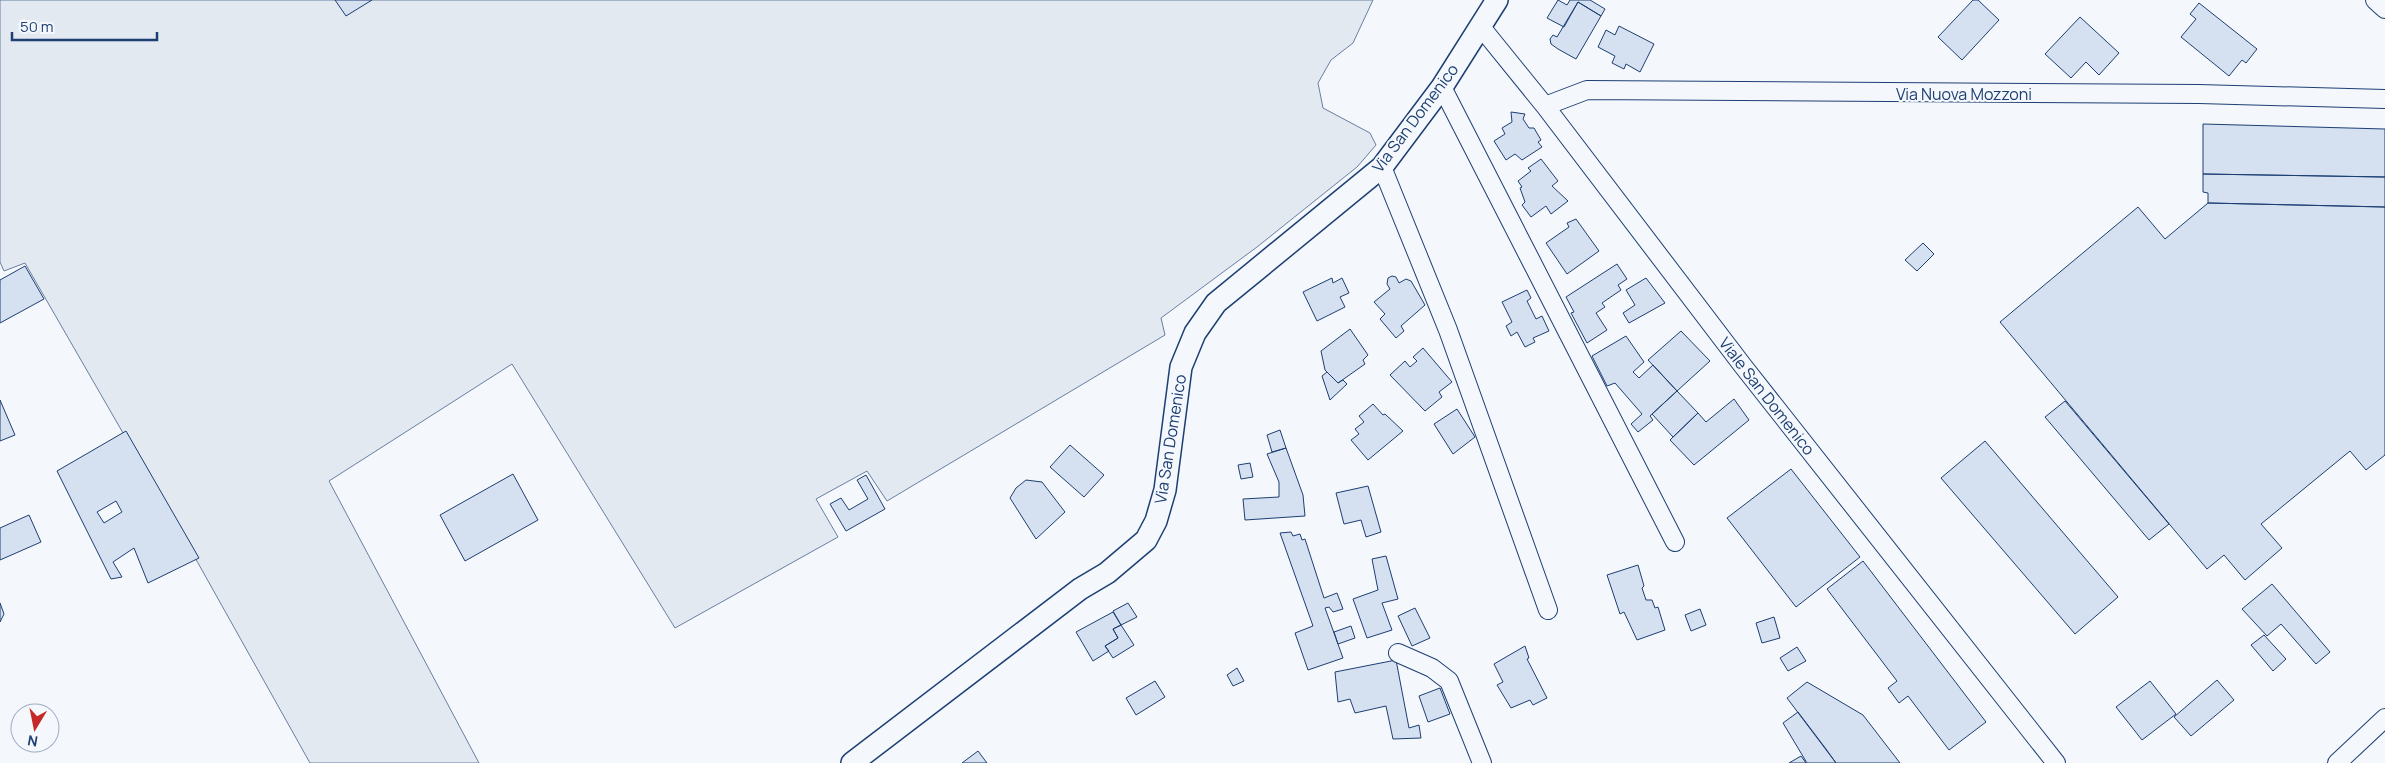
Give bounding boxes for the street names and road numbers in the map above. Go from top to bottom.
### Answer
street label: Via San Domenico [1367,59,1463,177]
street label: Via Nuova Mozzoni [1896,83,2032,105]
street label: Viale San Domenico [1714,333,1820,459]
street label: Via San Domenico [1149,373,1191,505]

